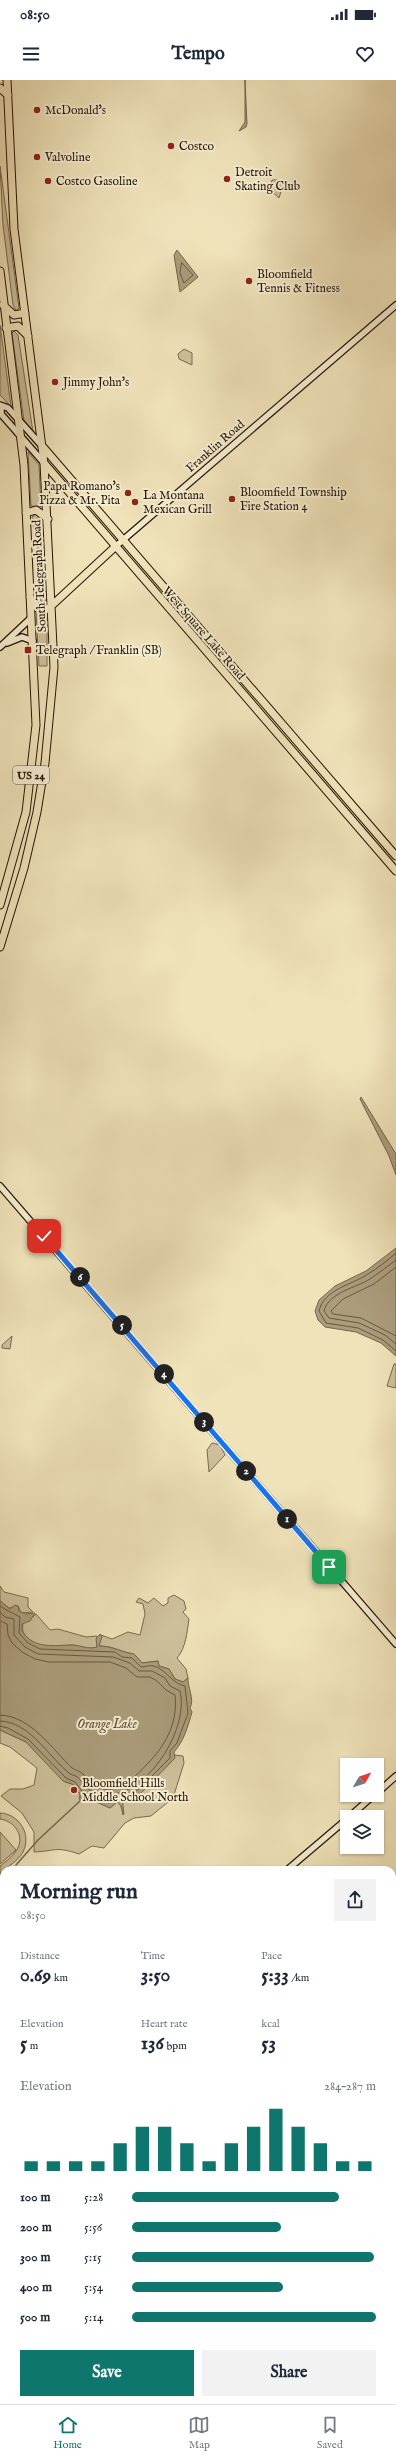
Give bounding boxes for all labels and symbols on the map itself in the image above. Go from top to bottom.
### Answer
place label: McDonald's [45,103,106,118]
marker: McDonald's [32,105,42,115]
place label: Costco [179,139,215,154]
marker: Costco [166,141,176,151]
place label: Valvoline [44,150,91,165]
marker: Valvoline [32,152,42,162]
place label: Detroit Skating Club [235,165,300,194]
place label: Costco Gasoline [56,174,138,189]
marker: Detroit Skating Club [222,174,232,184]
marker: Costco Gasoline [43,176,53,186]
place label: Bloomfield Tennis & Fitness [257,267,340,296]
marker: Bloomfield Tennis & Fitness [244,276,254,286]
place label: Jimmy John's [61,375,129,391]
marker: Jimmy John's [50,377,60,387]
street label: Franklin Road [183,417,248,476]
place label: Papa Romano's Pizza & Mr. Pita [39,479,121,508]
place label: Bloomfield Township Fire Station 4 [240,485,347,514]
marker: Papa Romano's Pizza & Mr. Pita [123,488,133,498]
place label: La Montana Mexican Grill [143,488,212,517]
marker: Bloomfield Township Fire Station 4 [227,494,237,504]
marker: La Montana Mexican Grill [130,497,140,507]
street label: South Telegraph Road [29,519,51,633]
street label: West Square Lake Road [158,584,249,684]
place label: Telegraph / Franklin (SB) [36,643,162,659]
marker: Telegraph / Franklin (SB) [23,645,33,655]
road number: US 24 [13,766,49,784]
pin [27,1219,61,1253]
pin: 6 [70,1267,90,1287]
pin: 5 [112,1315,132,1335]
pin: 4 [154,1364,174,1384]
pin: 3 [194,1412,214,1432]
pin: 2 [236,1461,256,1481]
pin: 1 [277,1509,297,1529]
pin [312,1550,346,1584]
water label: Orange Lake [77,1716,138,1734]
north arrow [340,1758,384,1802]
place label: Bloomfield Hills Middle School North [82,1776,189,1805]
marker: Bloomfield Hills Middle School North [69,1785,79,1795]

